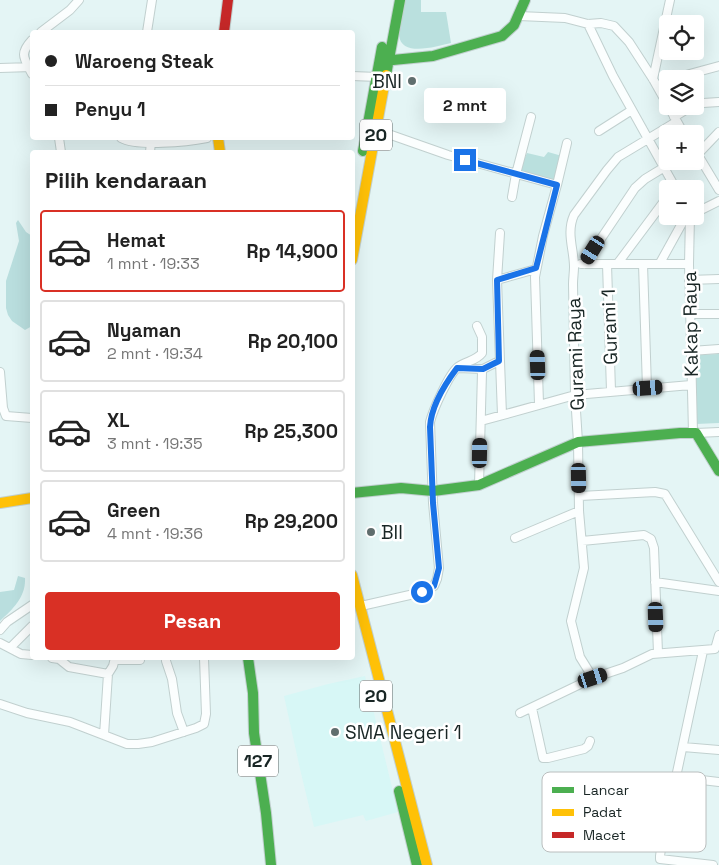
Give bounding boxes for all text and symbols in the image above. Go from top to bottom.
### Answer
map controls [659,15,704,225]
button: locate [659,15,704,60]
text: Waroeng Steak [75,49,214,74]
place label: BNI [372,69,402,94]
button: layers [659,70,704,115]
marker: BNI [406,75,418,87]
callout: 2 mnt [424,88,506,122]
text: 2 mnt [443,95,487,116]
text: Penyu 1 [75,97,146,122]
road number: 20 [360,120,392,150]
button: + [659,125,704,170]
route end [454,149,476,171]
text: Pilih kendaraan [45,166,207,194]
button: − [659,180,704,225]
text: Hemat [107,228,166,253]
icon: car [47,229,92,274]
car [578,233,607,267]
text: Rp 14,900 [246,239,338,264]
text: 1 mnt · 19:33 [107,253,200,274]
street label: Kakap Raya [677,271,704,377]
street label: Gurami 1 [596,289,623,365]
street label: Gurami Raya [561,297,590,411]
text: Nyaman [107,318,181,343]
icon: car [47,319,92,364]
text: Rp 20,100 [248,329,338,354]
text: 2 mnt · 19:34 [107,343,203,364]
car [529,350,546,380]
car [632,379,663,397]
text: XL [107,408,130,433]
icon: car [47,409,92,454]
text: Rp 25,300 [245,419,338,444]
text: 3 mnt · 19:35 [107,433,202,454]
car [472,438,487,468]
car [571,463,586,493]
text: Green [107,498,160,523]
icon: car [47,499,92,544]
text: Rp 29,200 [245,509,338,534]
place label: BII [381,520,403,545]
text: 4 mnt · 19:36 [107,523,203,544]
marker: BII [365,526,377,538]
route start [411,581,433,603]
button: Pesan [45,592,340,650]
car [647,602,664,632]
car [576,666,609,690]
road number: 20 [360,680,392,711]
place label: SMA Negeri 1 [345,720,462,745]
marker: SMA Negeri 1 [329,726,341,738]
road number: 127 [238,746,278,776]
legend [542,772,706,852]
text: Lancar [583,781,629,799]
text: Padat [583,803,622,821]
text: Macet [583,826,626,844]

